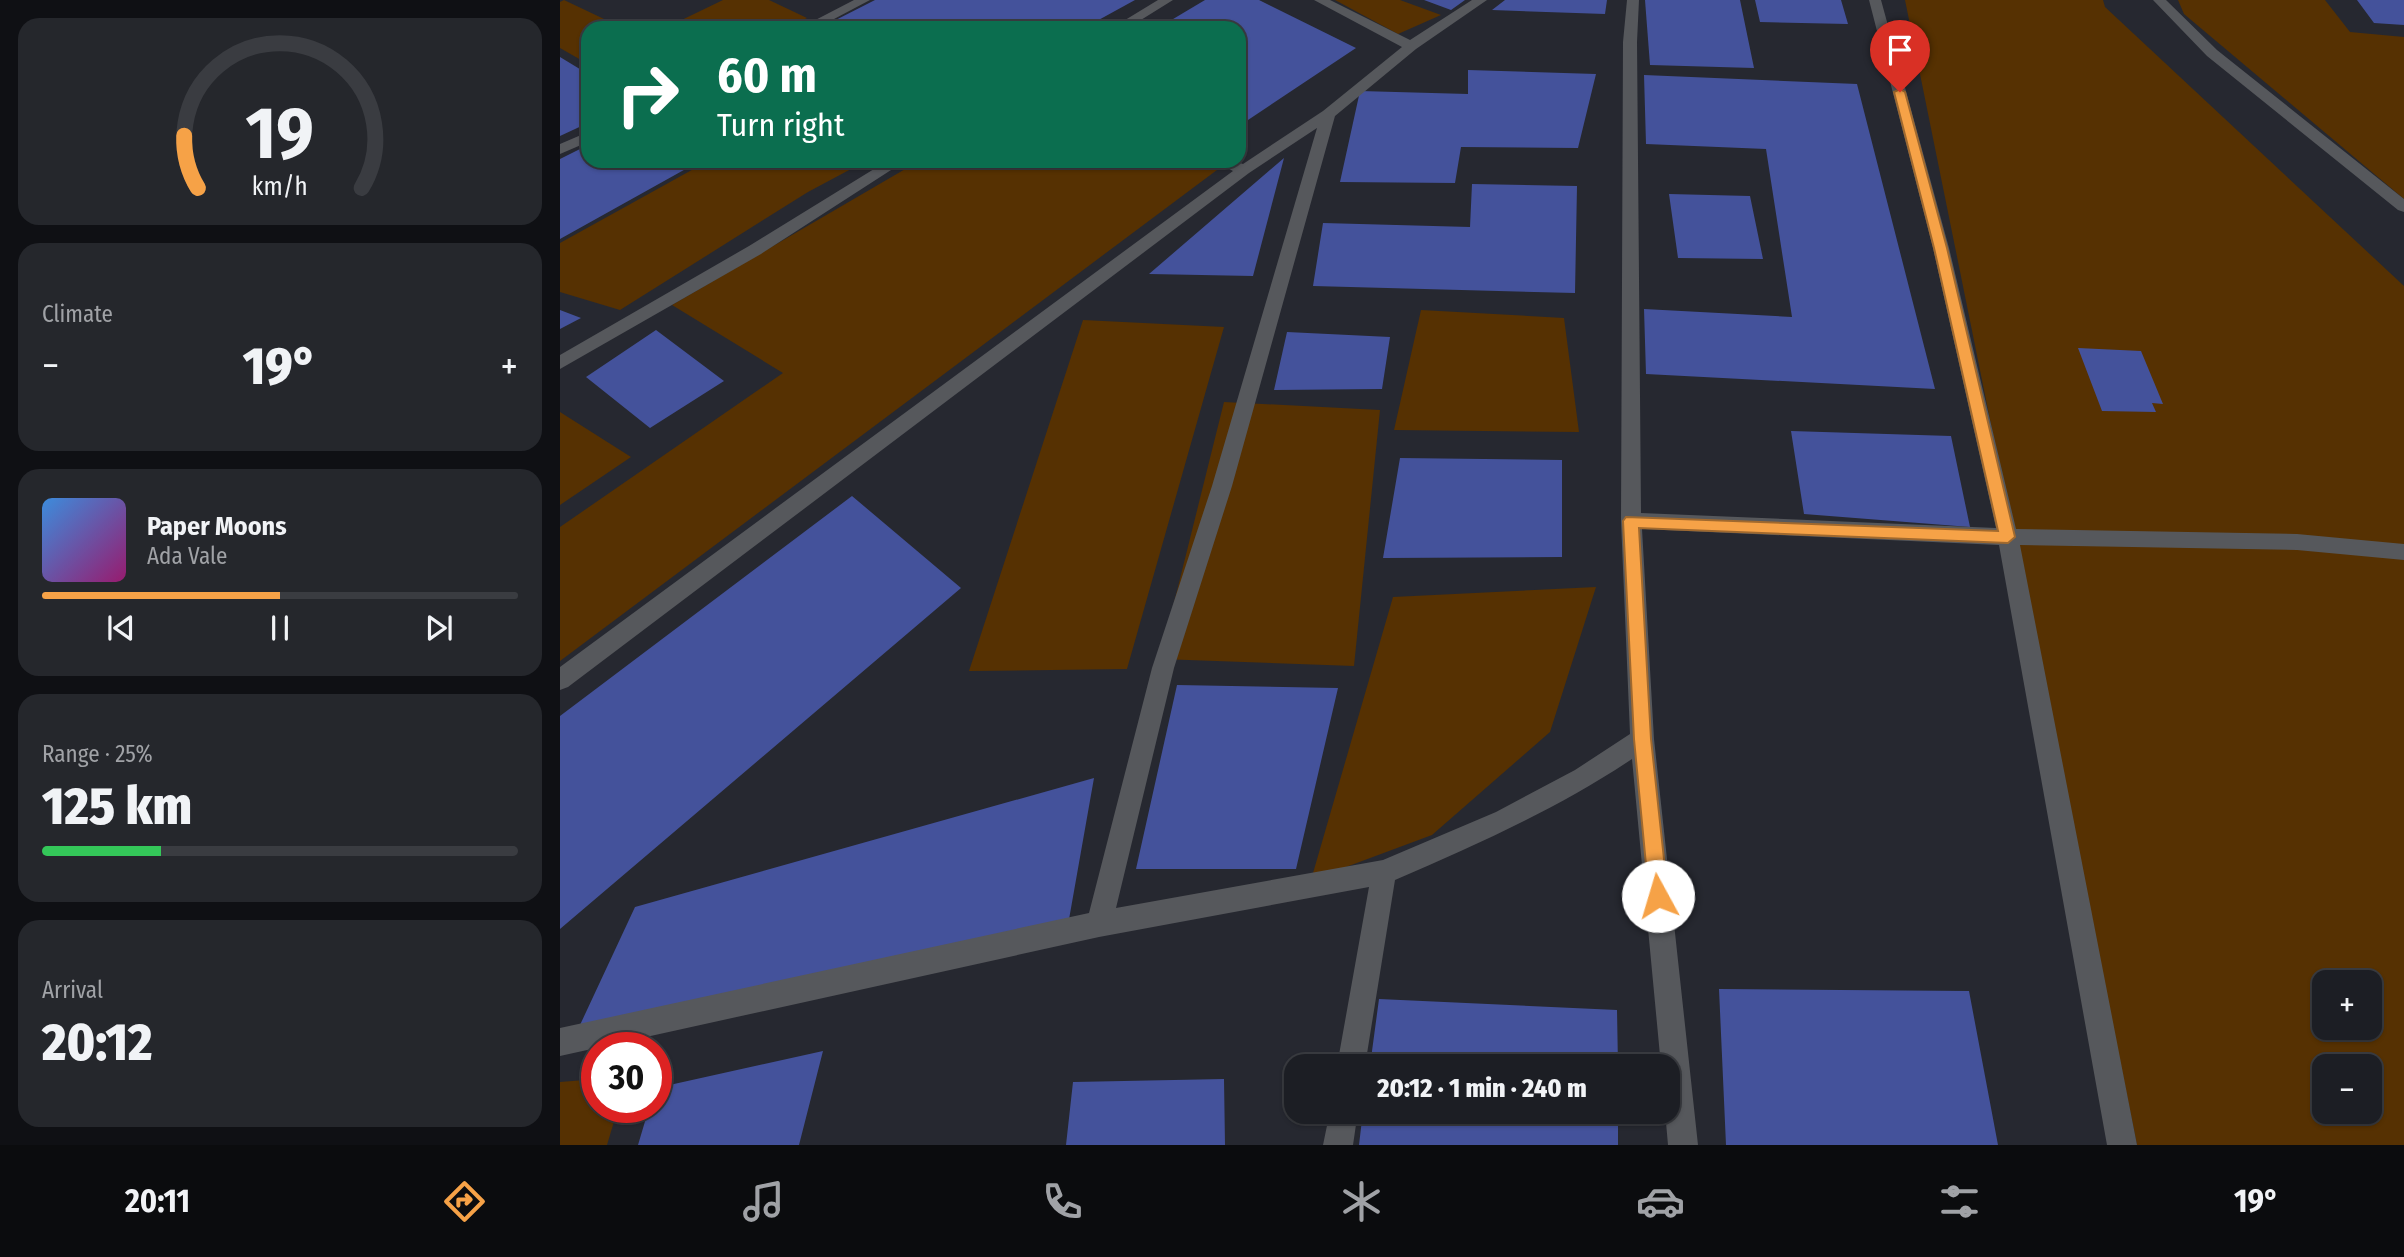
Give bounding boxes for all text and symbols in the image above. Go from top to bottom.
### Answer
pin [1870,20,1930,92]
icon: arrive [1881,31,1919,69]
text: 60 m [717,46,817,105]
icon: right [602,49,693,140]
text: 19 [246,90,314,177]
text: Turn right [717,106,844,144]
text: km/h [252,172,308,202]
text: Climate [42,300,113,328]
text: 19° [243,335,317,398]
text: − [42,343,59,389]
text: + [501,343,518,389]
text: Paper Moons [147,511,287,542]
text: Ada Vale [147,542,227,570]
icon: previous [102,609,140,647]
icon: pause [261,609,299,647]
icon: next [420,609,458,647]
text: Range · 25% [42,740,153,768]
text: 125 km [42,775,192,838]
position arrow [1621,859,1695,933]
map controls [2312,970,2382,1124]
button: + [2312,970,2382,1040]
text: Arrival [42,976,103,1004]
text: 20:12 [42,1011,153,1074]
speed limit sign: 30 [581,1032,672,1123]
button: − [2312,1054,2382,1124]
text: 20:12 · 1 min · 240 m [1377,1073,1587,1104]
icon: directions [440,1177,489,1226]
icon: music [739,1177,788,1226]
icon: phone [1038,1177,1087,1226]
icon: climate [1337,1177,1386,1226]
icon: car [1636,1177,1685,1226]
icon: filters [1935,1177,1984,1226]
text: 20:11 [125,1182,190,1220]
text: 19° [2234,1182,2279,1220]

